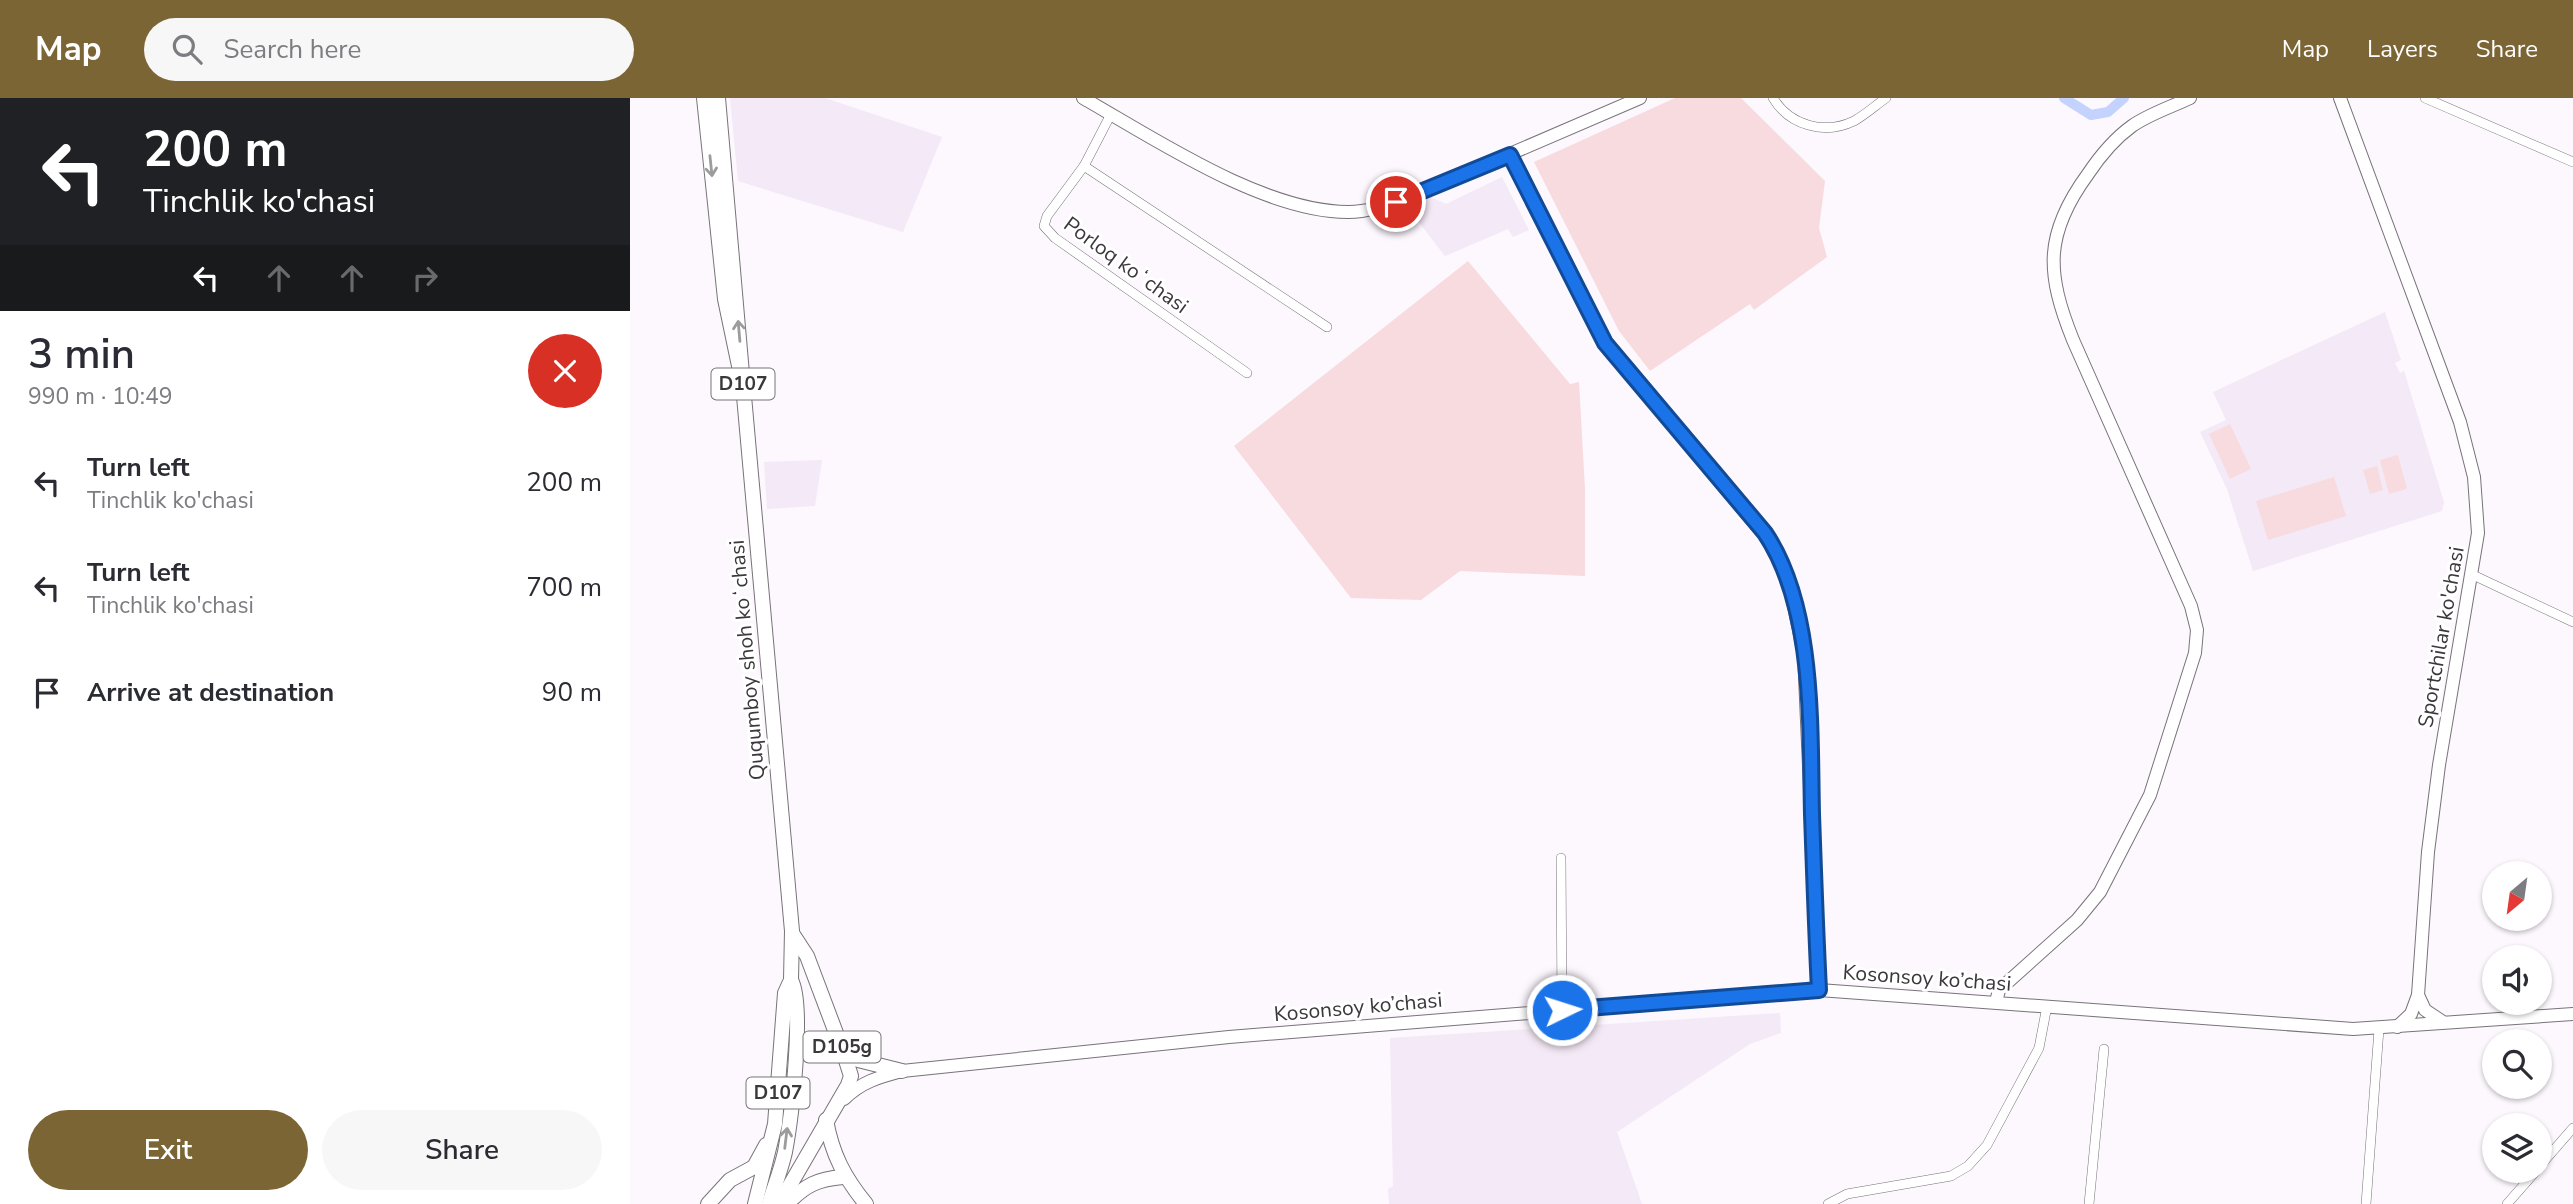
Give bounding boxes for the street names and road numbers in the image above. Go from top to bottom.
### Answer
street label: Porloq koʻchasi [1058,210,1194,320]
road number: D107 [712,368,774,400]
street label: Ququmboy shoh koʻchasi [723,539,771,781]
street label: Sportchilar ko'chasi [2411,544,2471,730]
street label: Kosonsoy ko’chasi [1842,958,2012,998]
street label: Kosonsoy ko’chasi [1273,986,1443,1028]
road number: D105g [804,1032,880,1063]
road number: D107 [746,1077,810,1108]

